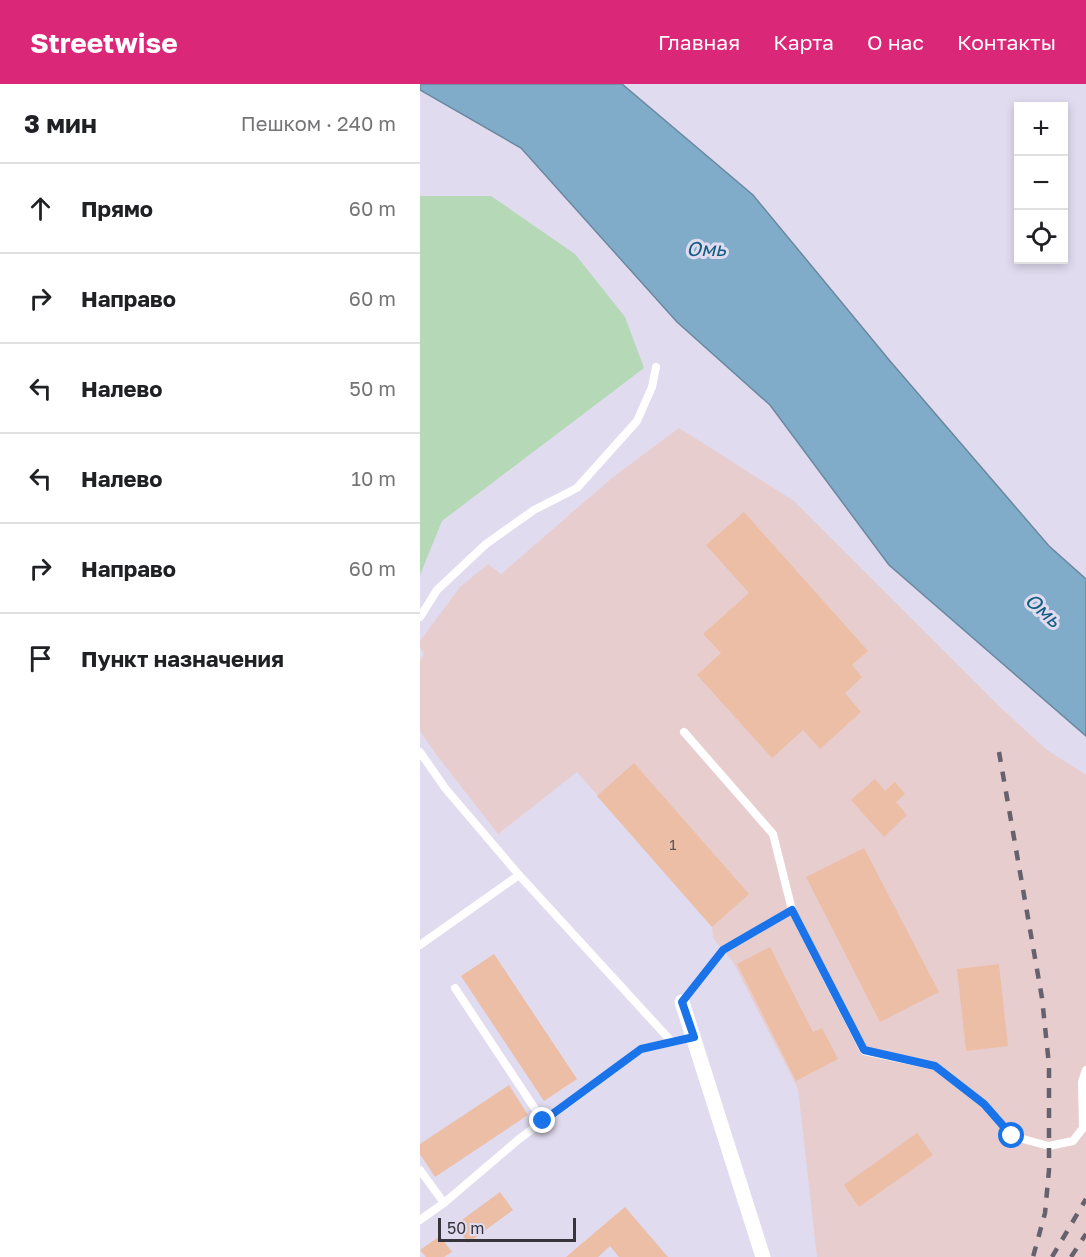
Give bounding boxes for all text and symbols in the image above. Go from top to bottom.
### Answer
text: Streetwise [30,26,178,59]
text: Главная [658,29,740,55]
text: Карта [773,29,834,55]
text: О нас [867,29,924,55]
text: Контакты [957,29,1056,55]
map controls [1014,102,1068,264]
button: + [1014,102,1068,156]
text: 3 мин [24,108,97,139]
text: Пешком · 240 m [241,111,396,135]
button: − [1014,156,1068,210]
icon: ahead [24,192,57,225]
text: Прямо [81,195,153,222]
text: 60 m [349,196,396,220]
button: locate [1014,210,1068,264]
water label: Омь [686,236,727,260]
icon: right [24,282,57,315]
text: Направо [81,285,176,312]
text: 60 m [349,286,396,310]
icon: left [24,372,57,405]
text: Налево [81,375,163,402]
text: 50 m [349,376,396,400]
icon: left [24,462,57,495]
text: Налево [81,465,163,492]
text: 10 m [351,466,396,490]
icon: right [24,552,57,585]
text: Направо [81,555,176,582]
text: 60 m [349,556,396,580]
water label: Омь [1021,587,1068,632]
icon: arrive [24,642,57,675]
text: Пункт назначения [81,645,284,672]
house number: 1 [669,835,677,853]
route end [529,1107,555,1133]
route start [998,1122,1024,1148]
scale bar [438,1215,576,1242]
text: 50 m [447,1218,484,1238]

